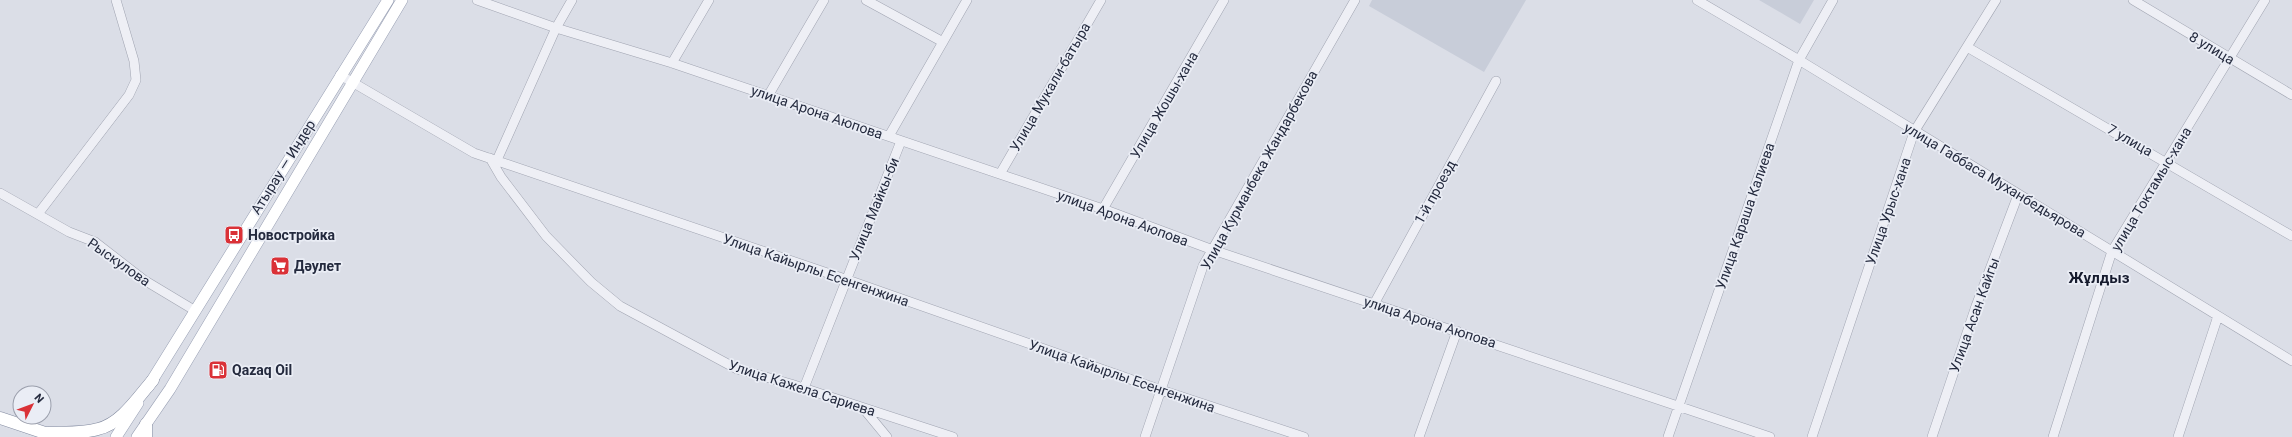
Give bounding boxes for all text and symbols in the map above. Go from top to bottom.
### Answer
street label: Улица Мукали-батыра [1006,20,1094,154]
street label: 8 улица [2187,28,2237,68]
street label: Улица Жошы-хана [1127,49,1201,161]
street label: Улица Курманбека Жандарбекова [1197,67,1321,273]
street label: улица Арона Аюпова [749,82,885,142]
street label: Атырау — Индер [248,117,318,217]
street label: улица Габбаса Муханбедьярова [1901,119,2089,241]
street label: 7 улица [2104,121,2156,159]
street label: улица Токтамыс-хана [2108,124,2194,254]
street label: Улица Караша Калиева [1712,140,1778,292]
street label: Улица Майкы-би [846,155,902,263]
street label: Улица Урыс-хана [1862,155,1914,267]
street label: 1-й проезд [1411,157,1459,227]
street label: улица Арона Аюпова [1055,187,1191,249]
bus stop icon: Новостройка [223,224,245,246]
place label: Новостройка [248,227,336,243]
street label: Улица Кайырлы Есенгенжина [721,231,911,309]
street label: Рыскулова [85,235,153,289]
supermarket icon: Дәулет [269,255,291,277]
street label: Улица Асан Кайгы [1946,255,2002,375]
place label: Дәулет [294,258,341,274]
district label: Жұлдыз [2069,269,2130,287]
street label: улица Арона Аюпова [1362,293,1498,351]
street label: Улица Кайырлы Есенгенжина [1027,337,1217,415]
street label: Улица Кажела Сариева [727,357,877,419]
fuel station icon: Qazaq Oil [207,359,229,381]
place label: Qazaq Oil [232,362,292,378]
north arrow [12,385,52,425]
text: N [32,391,47,406]

